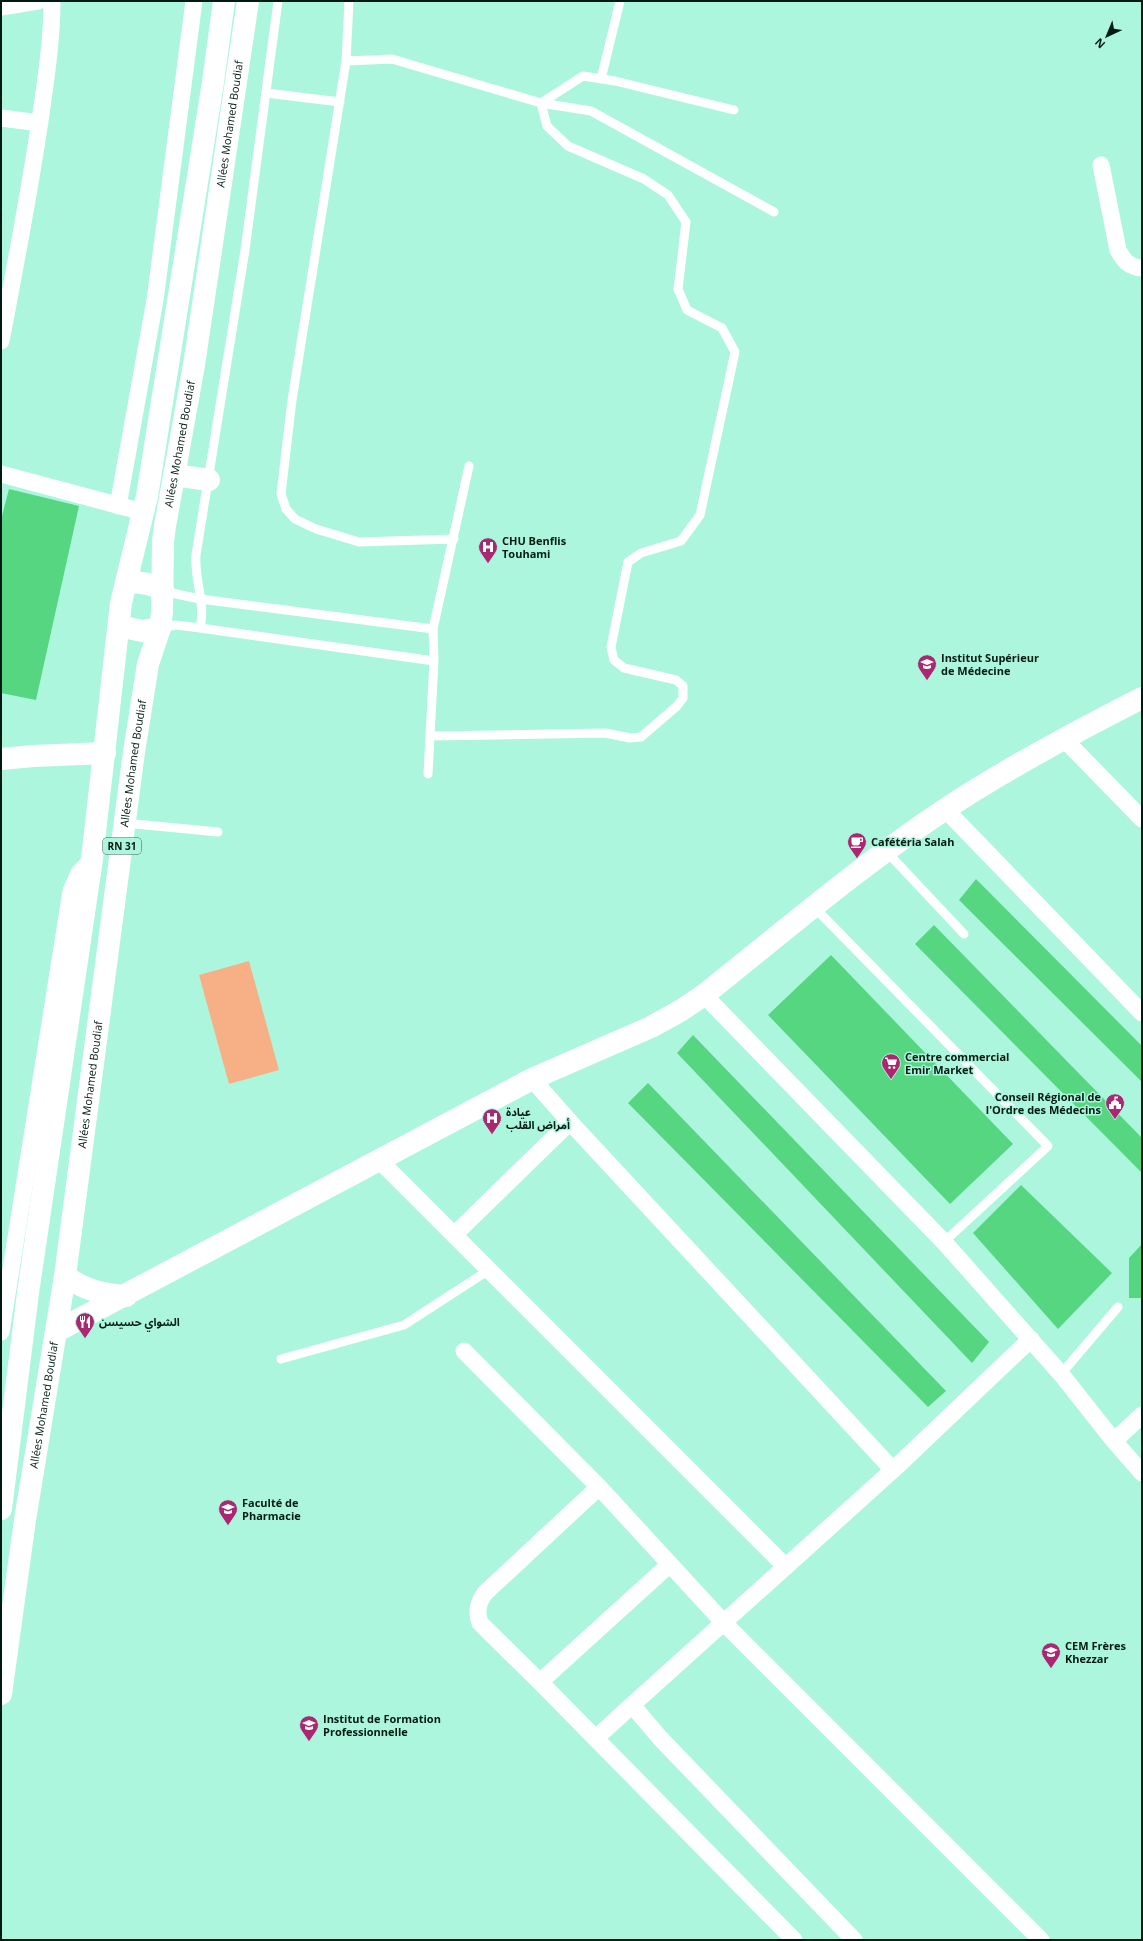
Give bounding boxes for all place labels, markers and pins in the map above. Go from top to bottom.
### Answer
place label: CHU Benflis Touhami [502,533,567,561]
hospital icon: CHU Benflis Touhami [477,536,499,564]
place label: Institut Supérieur de Médecine [941,650,1039,678]
school or university icon: Institut Supérieur de Médecine [916,653,938,681]
cafe icon: Cafétéria Salah [846,831,868,859]
place label: Cafétéria Salah [871,834,954,849]
place label: Centre commercial Emir Market [905,1049,1009,1077]
supermarket icon: Centre commercial Emir Market [880,1052,902,1080]
place label: Conseil Régional de l'Ordre des Médecins [986,1089,1102,1117]
public building icon: Conseil Régional de l'Ordre des Médecins [1104,1092,1126,1120]
place label: عيادة أمراض القلب [506,1104,570,1132]
hospital icon: عيادة أمراض القلب [481,1107,503,1135]
restaurant icon: الشواي حسيسن [74,1311,96,1339]
place label: الشواي حسيسن [99,1314,180,1332]
place label: Faculté de Pharmacie [242,1495,301,1523]
school or university icon: Faculté de Pharmacie [217,1498,239,1526]
place label: CEM Frères Khezzar [1065,1638,1126,1666]
school or university icon: CEM Frères Khezzar [1040,1641,1062,1669]
place label: Institut de Formation Professionnelle [323,1711,441,1739]
school or university icon: Institut de Formation Professionnelle [298,1714,320,1742]

